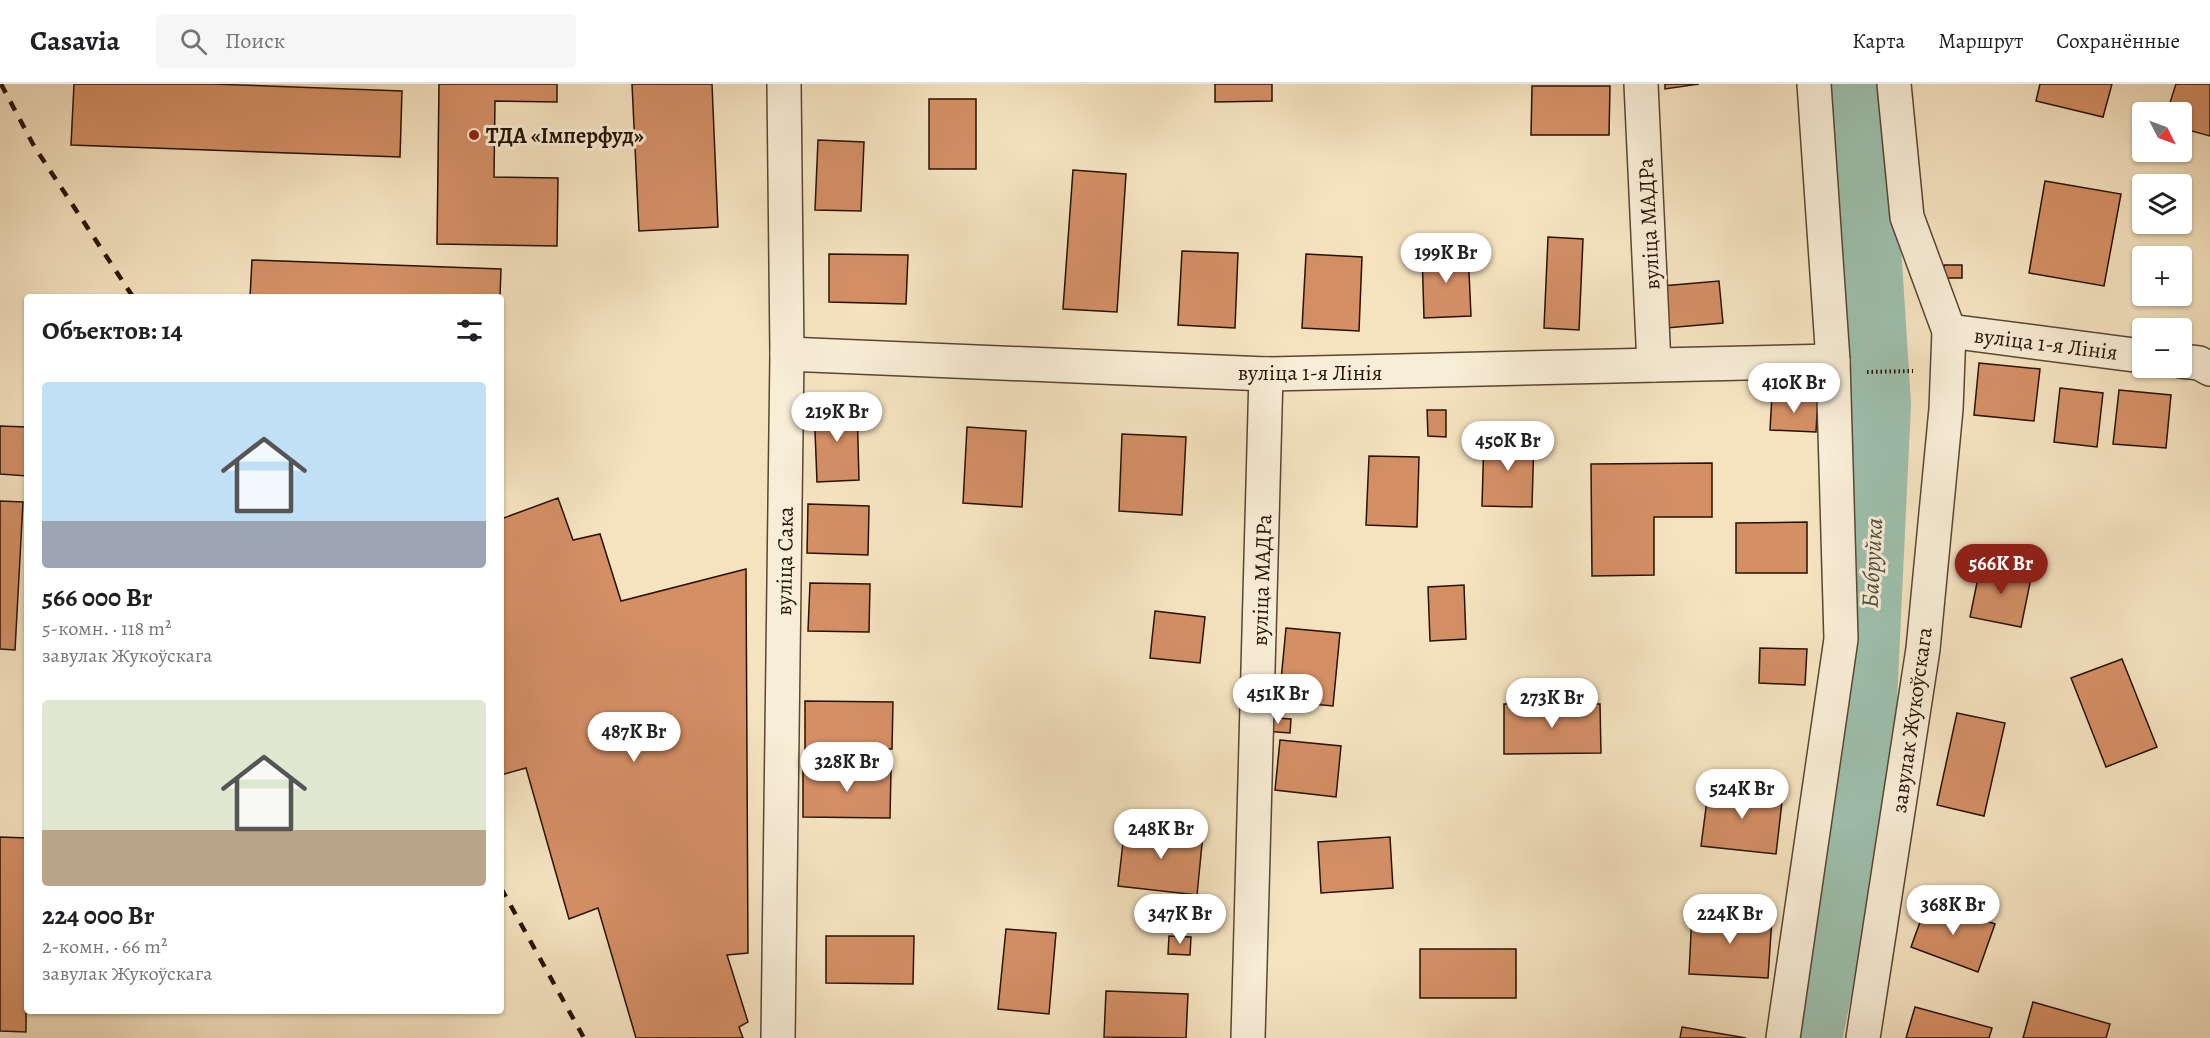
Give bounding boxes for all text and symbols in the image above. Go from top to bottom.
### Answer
search box [156,14,576,68]
text: Casavia [30,22,120,60]
icon: search [177,25,210,58]
text: Поиск [225,26,285,56]
text: Карта [1852,27,1905,55]
text: Маршрут [1938,27,2023,55]
text: Сохранённые [2056,27,2180,55]
north arrow [2132,102,2192,162]
map controls [2132,102,2192,378]
place label: ТДА «Імперфуд» [486,121,644,151]
marker: ТДА «Імперфуд» [467,128,481,142]
street label: вуліца МАДРа [1631,156,1667,291]
button: layers [2132,174,2192,234]
pin: 199K Br [1391,233,1501,284]
text: 199K Br [1415,239,1477,266]
button: + [2132,246,2192,306]
text: Объектов: 14 [42,313,183,348]
icon: filters [453,314,486,347]
button: − [2132,318,2192,378]
street label: вуліца 1-я Лінія [1972,320,2119,368]
street label: вуліца 1-я Лінія [1238,358,1382,388]
pin: 410K Br [1739,363,1849,414]
text: 410K Br [1762,369,1826,396]
pin: 219K Br [782,392,892,443]
text: 219K Br [805,398,869,425]
icon: home [210,421,318,529]
pin: 450K Br [1453,421,1563,472]
text: 450K Br [1475,427,1541,454]
street label: вуліца Сака [769,505,801,616]
street label: вуліца МАДРа [1245,513,1279,647]
water label: Бабруйка [1854,517,1890,609]
pin: 566K Br [1946,544,2056,595]
text: 566K Br [1969,550,2033,577]
text: 566 000 Br [42,580,153,615]
text: 5-комн. · 118 m² [42,615,171,642]
street label: завулак Жукоўскага [1884,624,1940,815]
text: завулак Жукоўскага [42,642,213,669]
pin: 451K Br [1223,674,1333,725]
pin: 273K Br [1497,678,1607,729]
text: 451K Br [1247,680,1309,707]
text: 273K Br [1520,684,1584,711]
pin: 487K Br [579,712,689,763]
text: 487K Br [602,718,666,745]
icon: home [210,739,318,847]
pin: 328K Br [792,742,902,793]
text: 328K Br [814,748,880,775]
pin: 524K Br [1687,769,1797,820]
text: 524K Br [1710,775,1774,802]
pin: 248K Br [1106,809,1216,860]
text: 248K Br [1128,815,1194,842]
pin: 368K Br [1898,885,2008,936]
text: 368K Br [1921,891,1985,918]
pin: 347K Br [1125,894,1235,945]
pin: 224K Br [1675,894,1785,945]
text: 224 000 Br [42,898,154,933]
text: 347K Br [1148,900,1212,927]
text: 224K Br [1697,900,1763,927]
text: 2-комн. · 66 m² [42,933,167,960]
text: завулак Жукоўскага [42,960,213,987]

